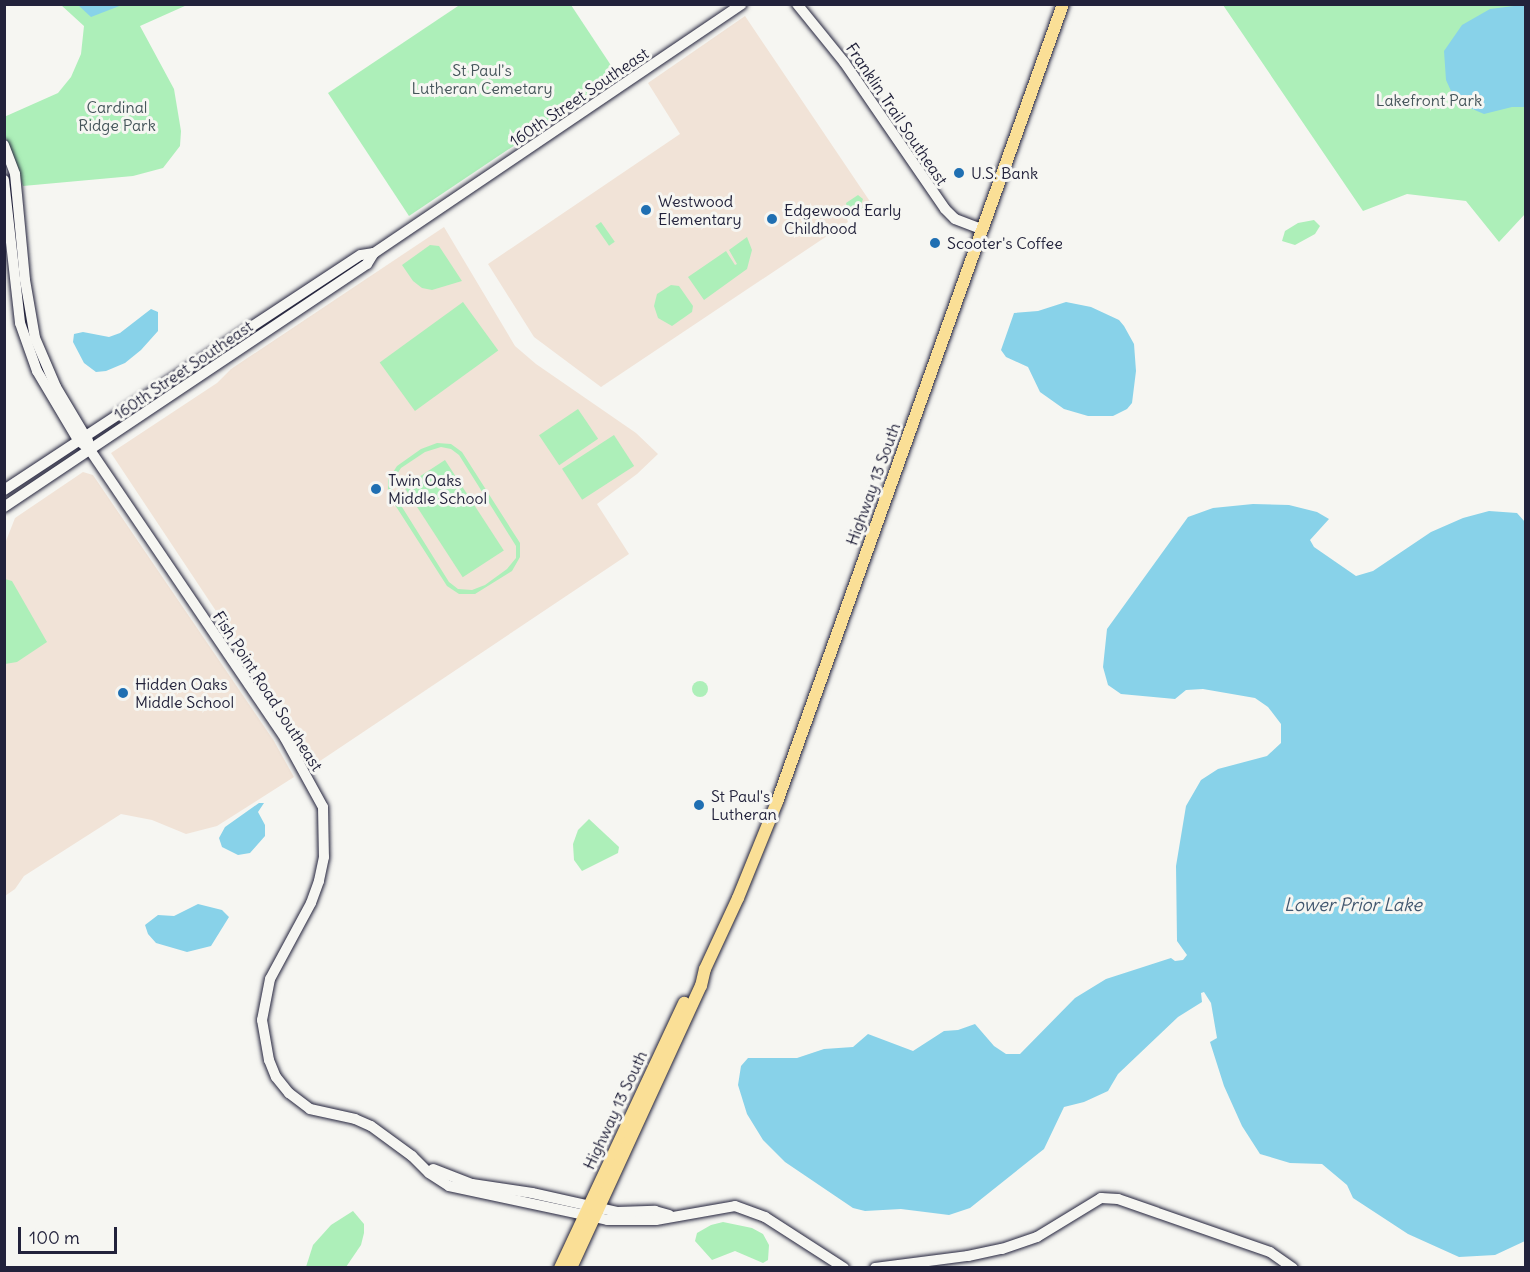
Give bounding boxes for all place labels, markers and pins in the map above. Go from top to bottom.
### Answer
place label: U.S. Bank [971,163,1038,183]
marker: U.S. Bank [952,166,966,180]
place label: Westwood Elementary [658,191,742,229]
place label: Edgewood Early Childhood [784,200,901,238]
marker: Westwood Elementary [639,203,653,217]
marker: Edgewood Early Childhood [765,212,779,226]
place label: Scooter's Coffee [947,233,1063,253]
marker: Scooter's Coffee [928,236,942,250]
place label: Twin Oaks Middle School [388,470,487,508]
marker: Twin Oaks Middle School [369,482,383,496]
place label: Hidden Oaks Middle School [135,674,234,712]
marker: Hidden Oaks Middle School [116,686,130,700]
place label: St Paul's Lutheran [711,786,777,824]
marker: St Paul's Lutheran [692,798,706,812]

